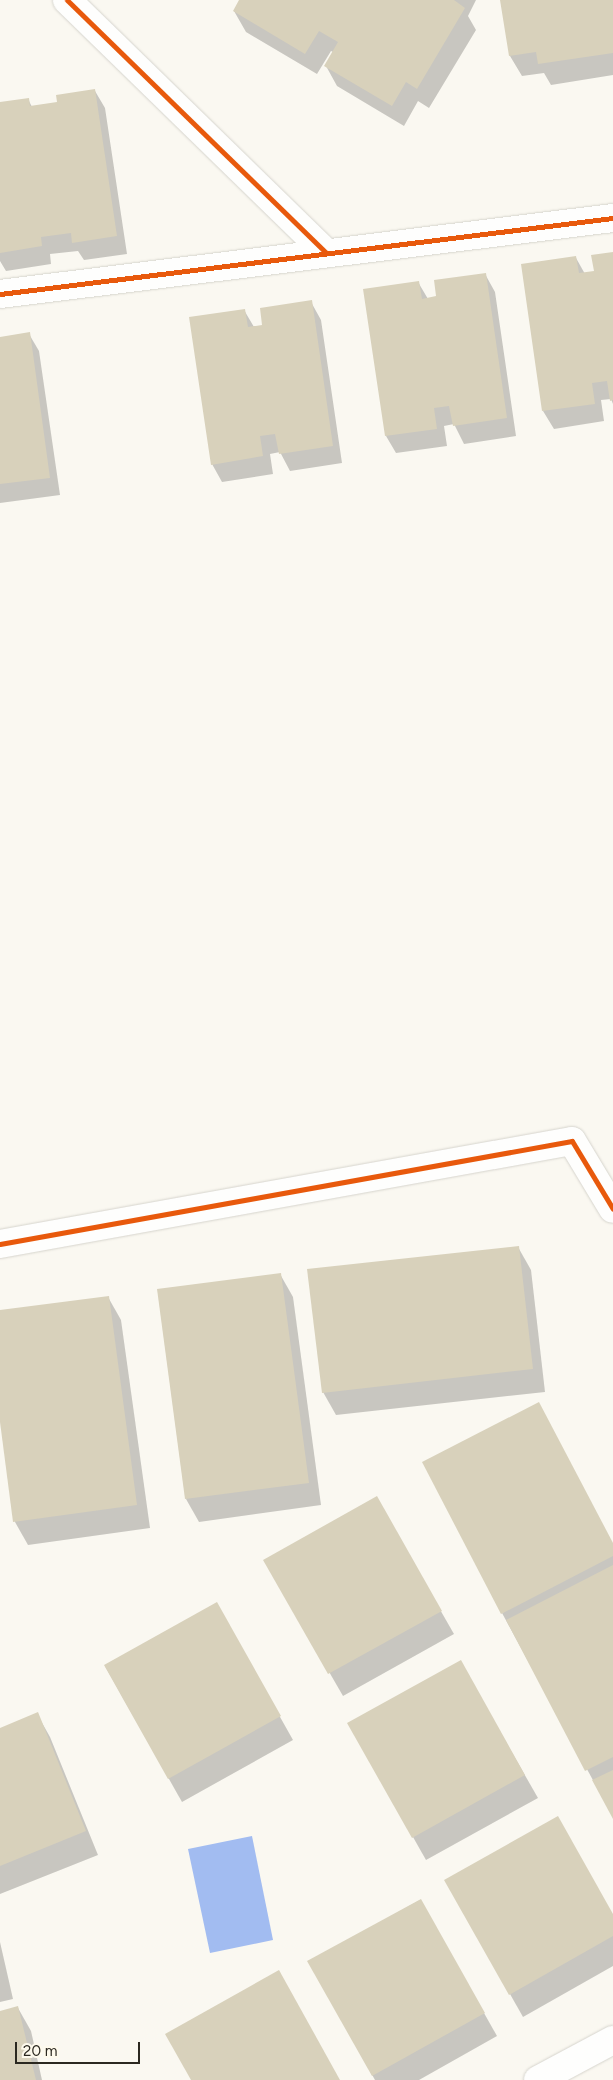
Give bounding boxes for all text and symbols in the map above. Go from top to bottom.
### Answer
scale bar [18,2032,142,2064]
text: 20 m [23,2042,57,2060]

